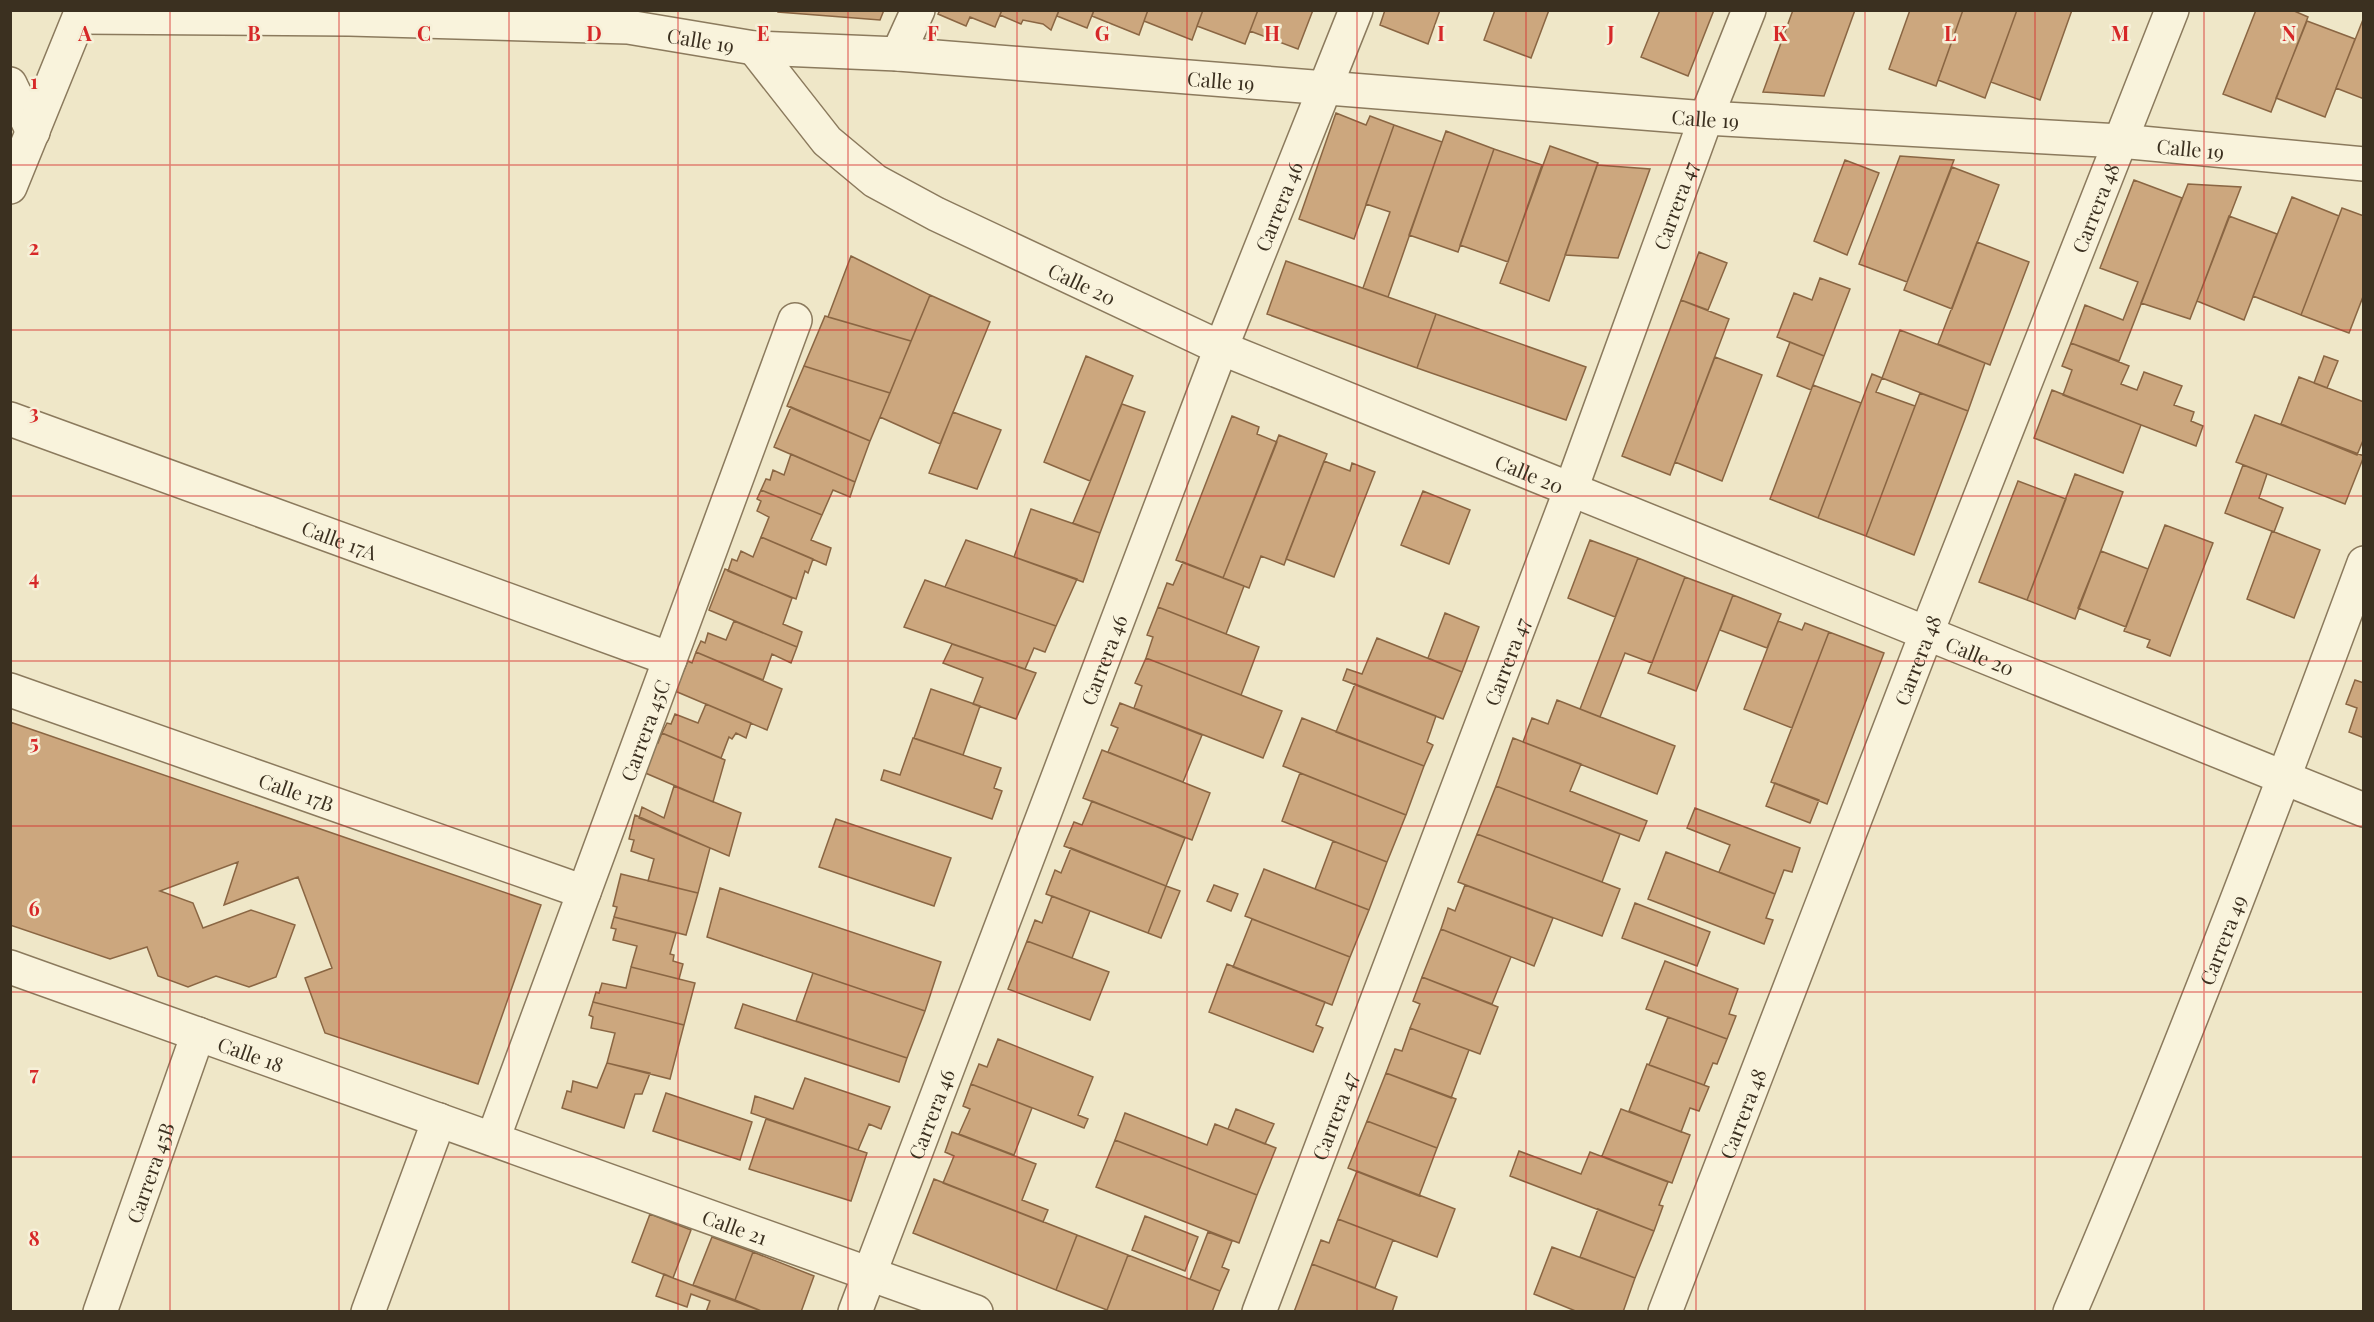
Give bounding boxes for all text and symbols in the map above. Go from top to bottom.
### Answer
text: A [77,19,92,46]
text: B [247,19,261,46]
text: C [417,19,431,46]
text: D [586,19,602,46]
text: E [757,19,769,46]
text: F [927,19,939,46]
text: G [1095,19,1110,46]
text: H [1264,19,1280,46]
text: I [1437,19,1445,46]
text: J [1606,19,1615,46]
text: K [1773,19,1788,46]
text: L [1944,19,1956,46]
text: M [2111,19,2129,46]
text: N [2282,19,2296,46]
street label: Calle 19 [665,20,736,58]
street label: Calle 19 [1186,63,1256,96]
text: 1 [30,67,38,94]
street label: Calle 19 [1671,102,1740,133]
street label: Calle 19 [2156,131,2226,164]
street label: Carrera 46 [1248,157,1308,255]
street label: Carrera 47 [1646,157,1703,253]
street label: Carrera 48 [2064,158,2124,256]
text: 2 [29,233,39,260]
street label: Calle 20 [1044,255,1121,310]
text: 3 [29,398,39,425]
street label: Calle 20 [1491,447,1568,499]
street label: Calle 17A [298,513,382,565]
text: 4 [29,563,39,590]
street label: Carrera 46 [1073,610,1132,709]
street label: Carrera 48 [1887,611,1946,709]
street label: Carrera 47 [1477,613,1535,709]
street label: Calle 20 [1942,629,2019,681]
street label: Carrera 45C [613,675,675,785]
text: 5 [29,728,39,755]
street label: Calle 17B [255,765,338,817]
street label: Carrera 49 [2192,891,2251,989]
text: 6 [28,894,40,921]
street label: Calle 18 [215,1029,288,1077]
text: 7 [29,1059,39,1086]
street label: Carrera 48 [1712,1064,1771,1162]
street label: Carrera 46 [901,1065,960,1163]
street label: Carrera 47 [1304,1068,1362,1164]
street label: Carrera 45B [119,1118,179,1226]
street label: Calle 21 [699,1202,771,1250]
text: 8 [28,1224,40,1251]

